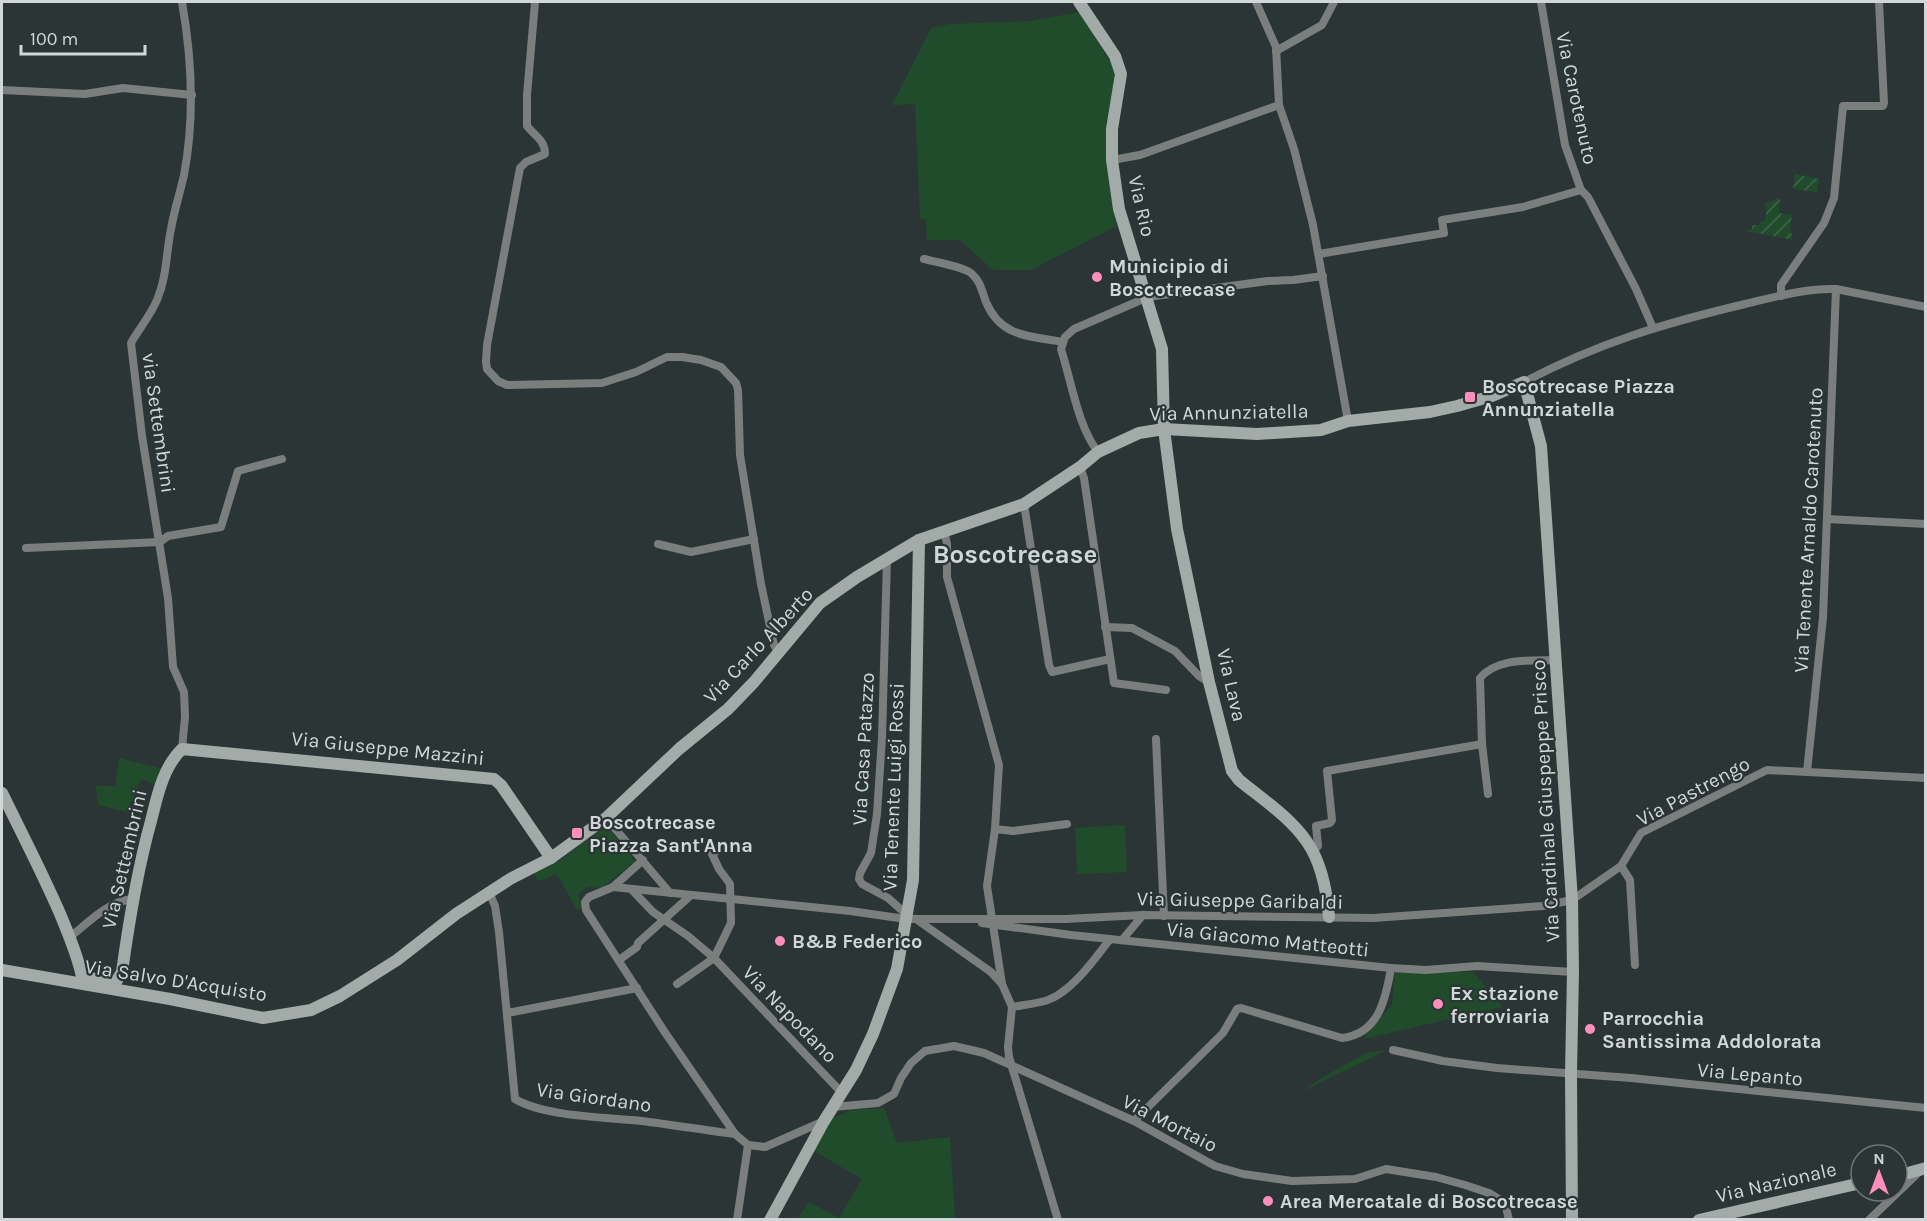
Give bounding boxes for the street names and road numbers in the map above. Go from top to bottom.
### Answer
street label: Via Carotenuto [1551,30,1602,166]
street label: Via Rio [1123,173,1160,239]
street label: via Settembrini [137,352,180,495]
street label: Via Tenente Arnaldo Carotenuto [1790,387,1827,673]
street label: Via Annunziatella [1149,400,1309,425]
street label: Via Carlo Alberto [699,583,818,708]
street label: Via Lava [1212,646,1251,724]
street label: Via Cardinale Giuspeppe Prisco [1527,659,1564,943]
street label: Via Casa Patazzo [848,672,879,826]
street label: Via Tenente Luigi Rossi [878,683,909,891]
street label: Via Giuseppe Mazzini [290,727,486,770]
street label: Via Pastrengo [1633,752,1754,831]
street label: Via Settembrini [97,787,152,931]
street label: Via Giuseppe Garibaldi [1137,887,1343,914]
street label: Via Giacomo Matteotti [1165,917,1370,962]
street label: Via Salvo D'Acquisto [83,955,269,1006]
street label: Via Napodano [738,961,842,1068]
street label: Via Lepanto [1696,1058,1804,1091]
street label: Via Giordano [535,1078,653,1117]
street label: Via Mortaio [1118,1090,1221,1157]
street label: Via Nazionale [1714,1157,1839,1208]

